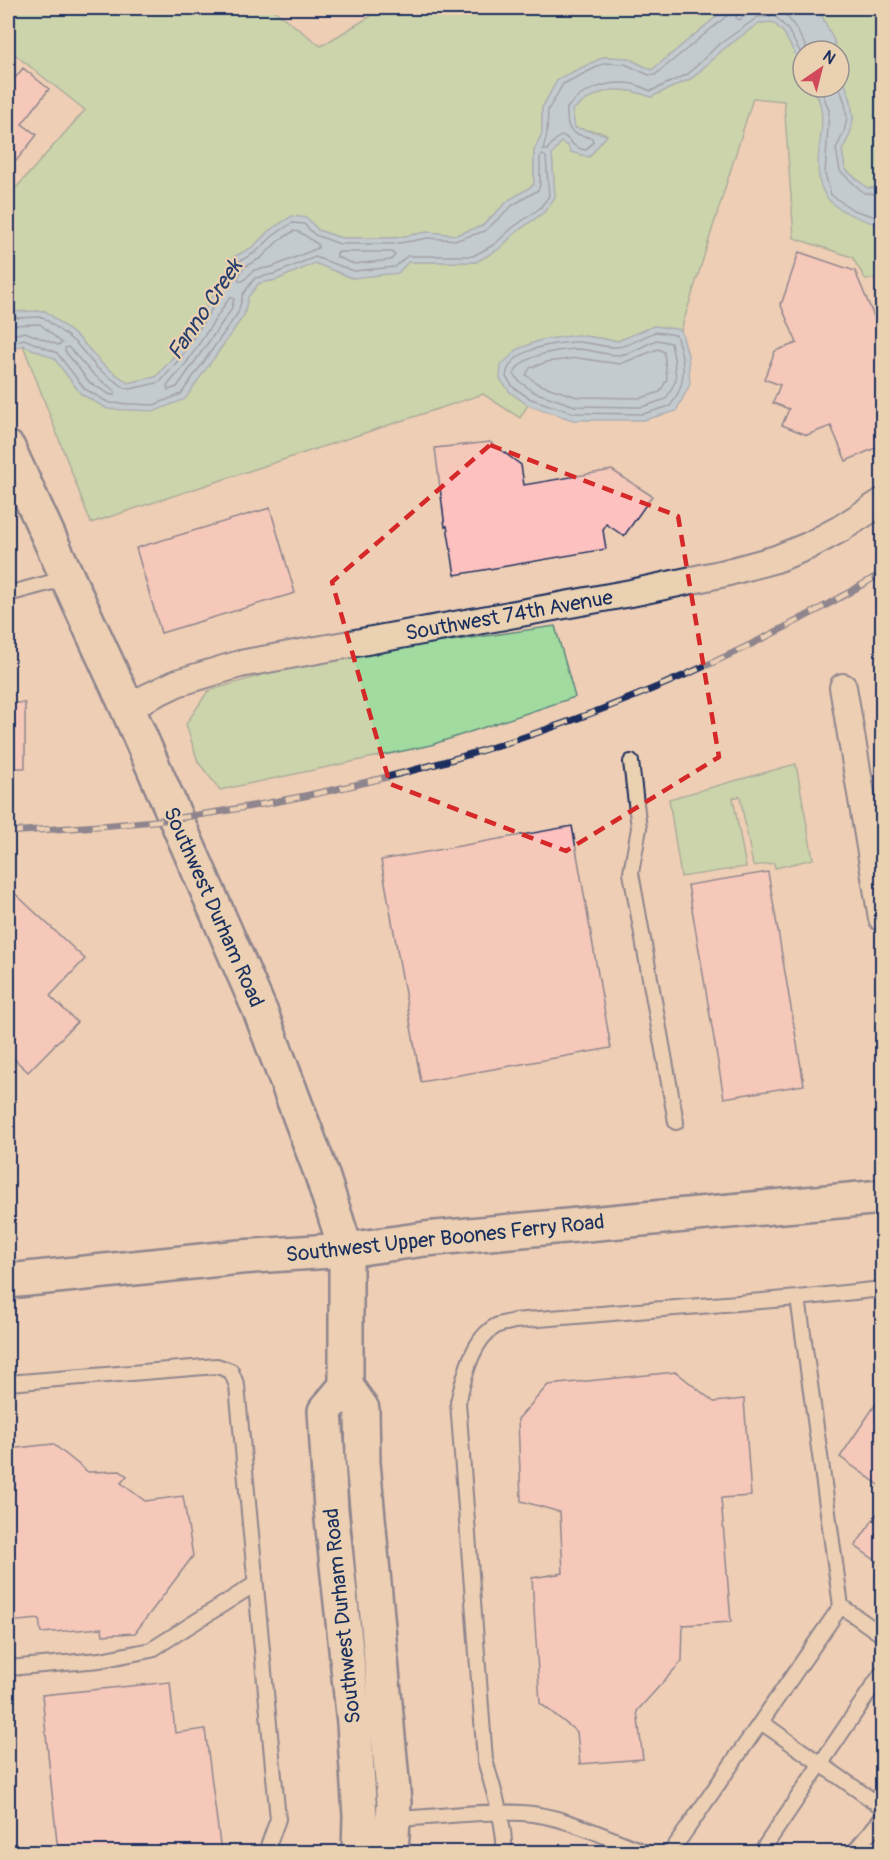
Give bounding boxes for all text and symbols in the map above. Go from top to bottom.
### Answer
north arrow [791,39,851,99]
text: N [819,46,839,69]
water label: Fanno Creek [161,252,250,365]
street label: Southwest 74th Avenue [403,584,615,647]
street label: Southwest Durham Road [157,803,270,1012]
street label: Southwest Upper Boones Ferry Road [284,1208,606,1269]
street label: Southwest Durham Road [318,1507,367,1725]

